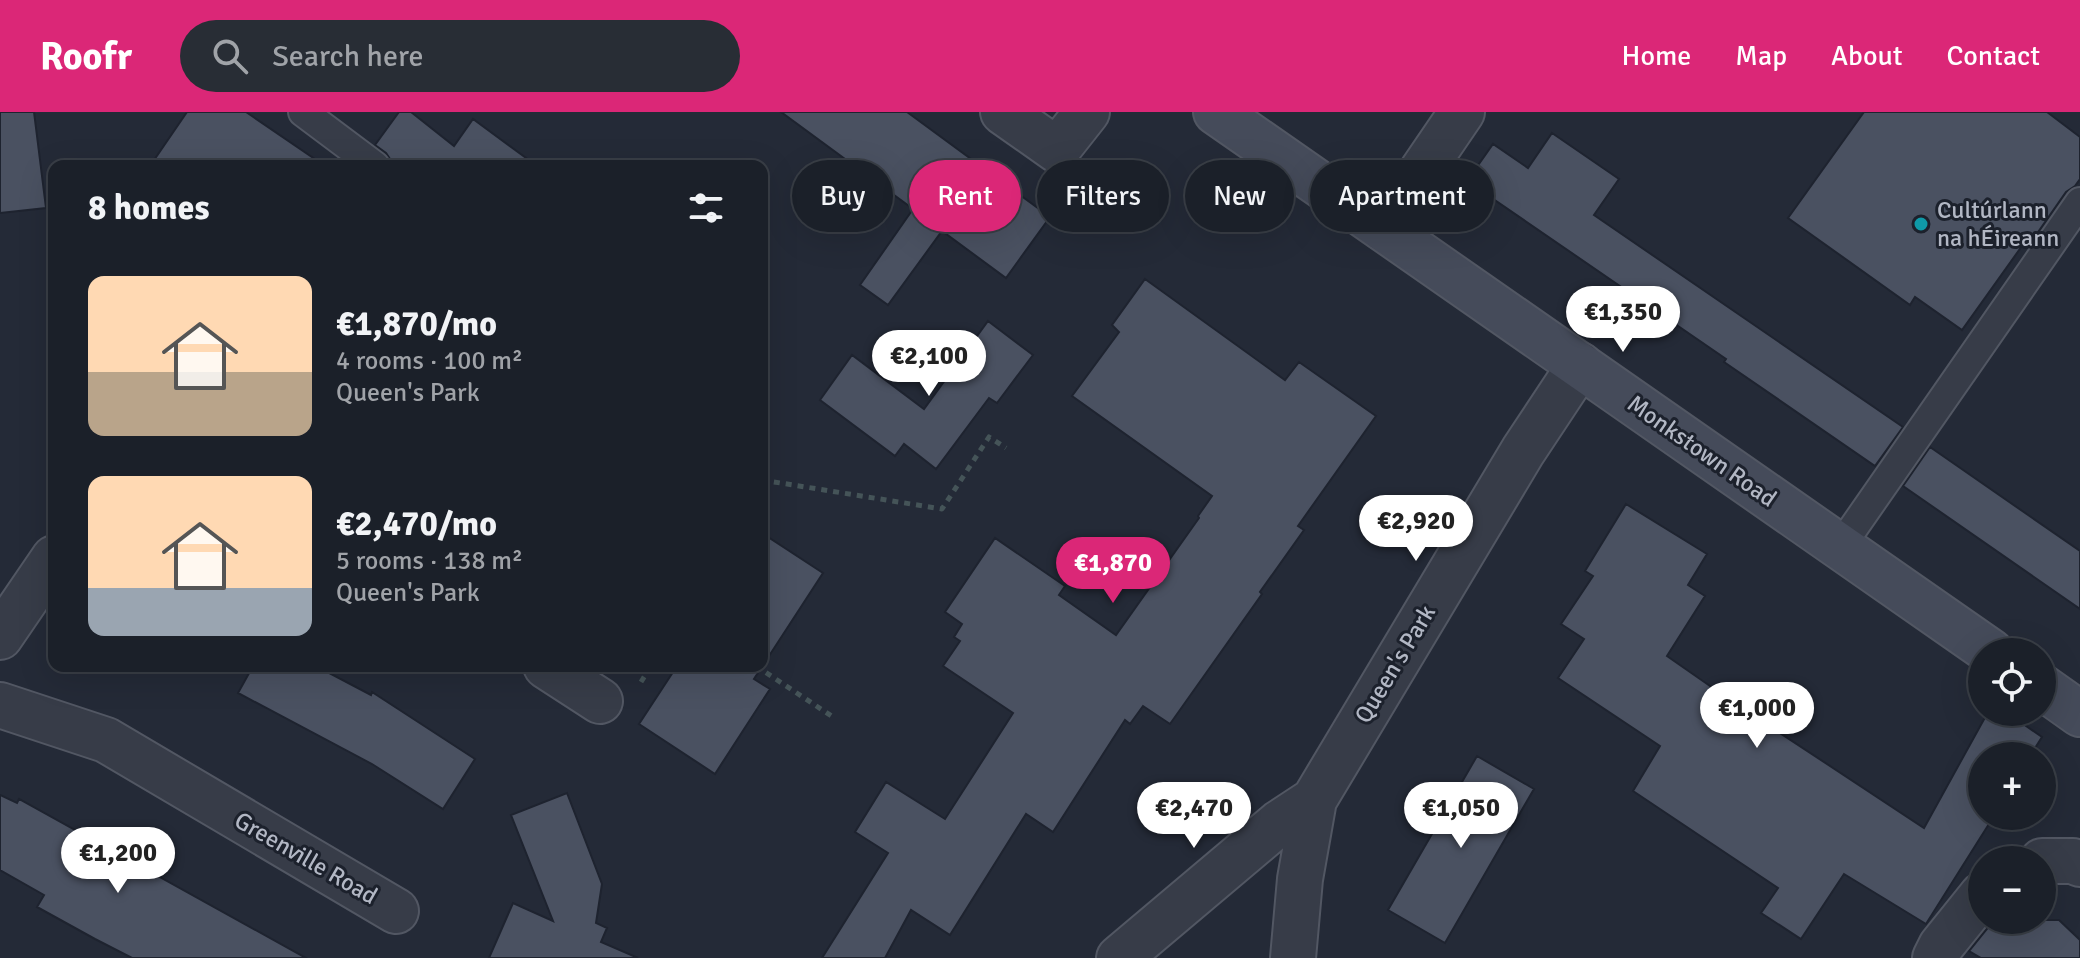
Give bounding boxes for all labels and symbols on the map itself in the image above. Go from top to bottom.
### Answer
place label: Cultúrlann na hÉireann [1937,195,2059,253]
marker: Cultúrlann na hÉireann [1912,215,1930,233]
pin: €1,350 [1558,286,1688,354]
pin: €2,100 [864,330,994,398]
street label: Monkstown Road [1622,389,1782,513]
pin: €2,920 [1351,495,1481,563]
pin: €1,870 [1048,537,1178,605]
street label: Queen's Park [1348,599,1442,729]
pin: €1,000 [1692,682,1822,750]
pin: €2,470 [1129,782,1259,850]
pin: €1,050 [1396,782,1526,850]
street label: Greenville Road [229,805,383,911]
pin: €1,200 [53,827,183,895]

